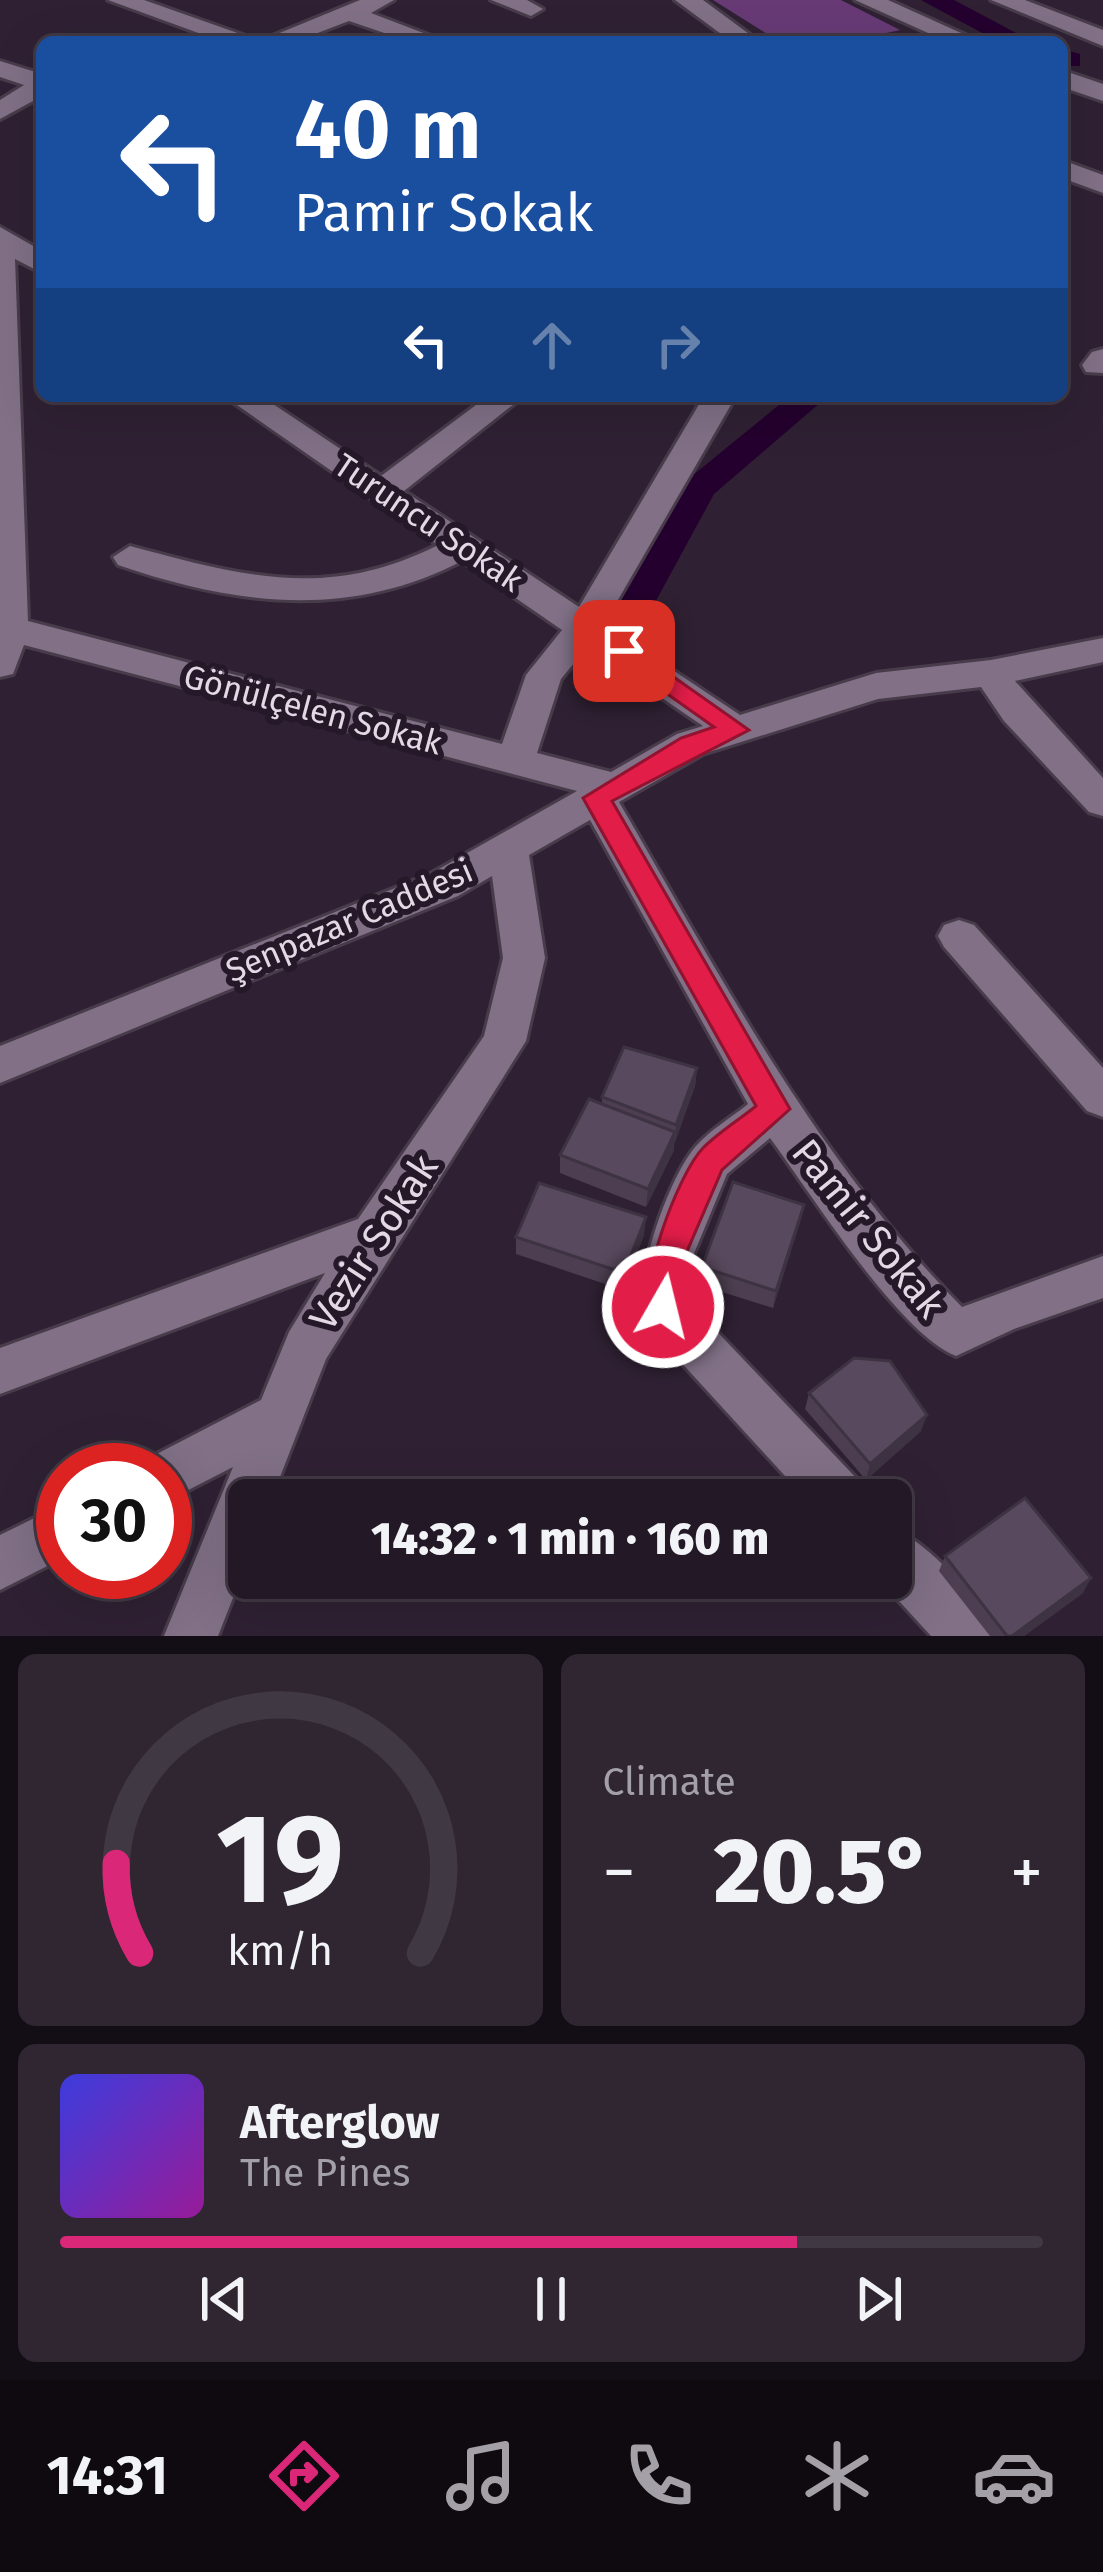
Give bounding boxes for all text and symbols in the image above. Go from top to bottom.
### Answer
text: 40 m [294,79,482,180]
icon: left [96,84,252,240]
text: Pamir Sokak [294,181,593,245]
icon: left [393,312,459,378]
icon: ahead [519,312,585,378]
icon: right [645,312,711,378]
street label: Turuncu Sokak [327,445,530,600]
pin [573,600,675,702]
icon: arrive [591,618,657,684]
street label: Gönülçelen Sokak [179,656,446,764]
street label: Şenpazar Caddesi [220,851,479,991]
street label: Pamir Sokak [782,1130,954,1327]
street label: Vezir Sokak [300,1146,448,1339]
position arrow [600,1244,726,1370]
speed limit sign: 30 [36,1443,192,1599]
text: 14:32 · 1 min · 160 m [371,1512,769,1566]
text: Climate [603,1759,736,1805]
text: 19 [216,1785,344,1935]
text: 20.5° [714,1818,932,1926]
text: − [603,1833,636,1912]
text: + [1010,1833,1043,1912]
text: km/h [227,1925,333,1976]
text: Afterglow [240,2096,439,2150]
text: The Pines [240,2150,411,2196]
icon: previous [191,2266,257,2332]
icon: pause [518,2266,584,2332]
icon: next [846,2266,912,2332]
icon: directions [262,2434,346,2518]
icon: music [439,2434,523,2518]
icon: phone [617,2434,701,2518]
icon: climate [795,2434,879,2518]
icon: car [972,2434,1056,2518]
text: 14:31 [47,2444,168,2508]

